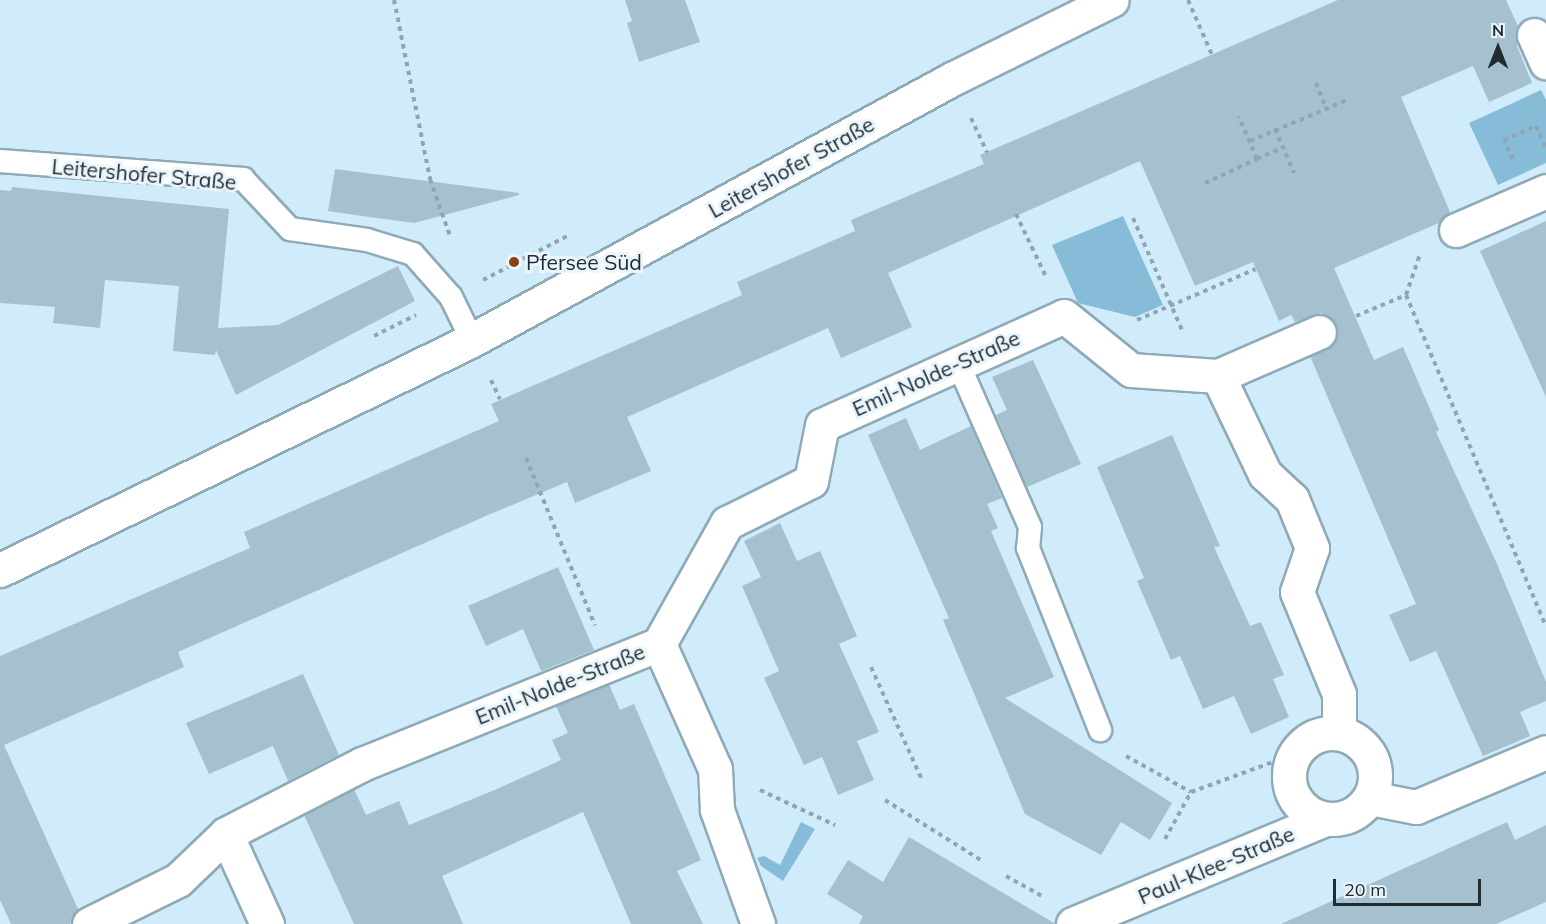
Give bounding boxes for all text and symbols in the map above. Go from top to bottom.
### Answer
north arrow [1468,18,1528,78]
text: N [1492,20,1504,40]
street label: Leitershofer Straße [704,111,878,223]
street label: Leitershofer Straße [51,153,237,195]
place label: Pfersee Süd [526,249,642,275]
marker: Pfersee Süd [507,255,521,269]
street label: Emil-Nolde-Straße [848,325,1024,421]
street label: Emil-Nolde-Straße [472,639,648,729]
street label: Paul-Klee-Straße [1134,821,1298,909]
scale bar [1336,867,1484,905]
text: 20 m [1344,878,1386,901]

